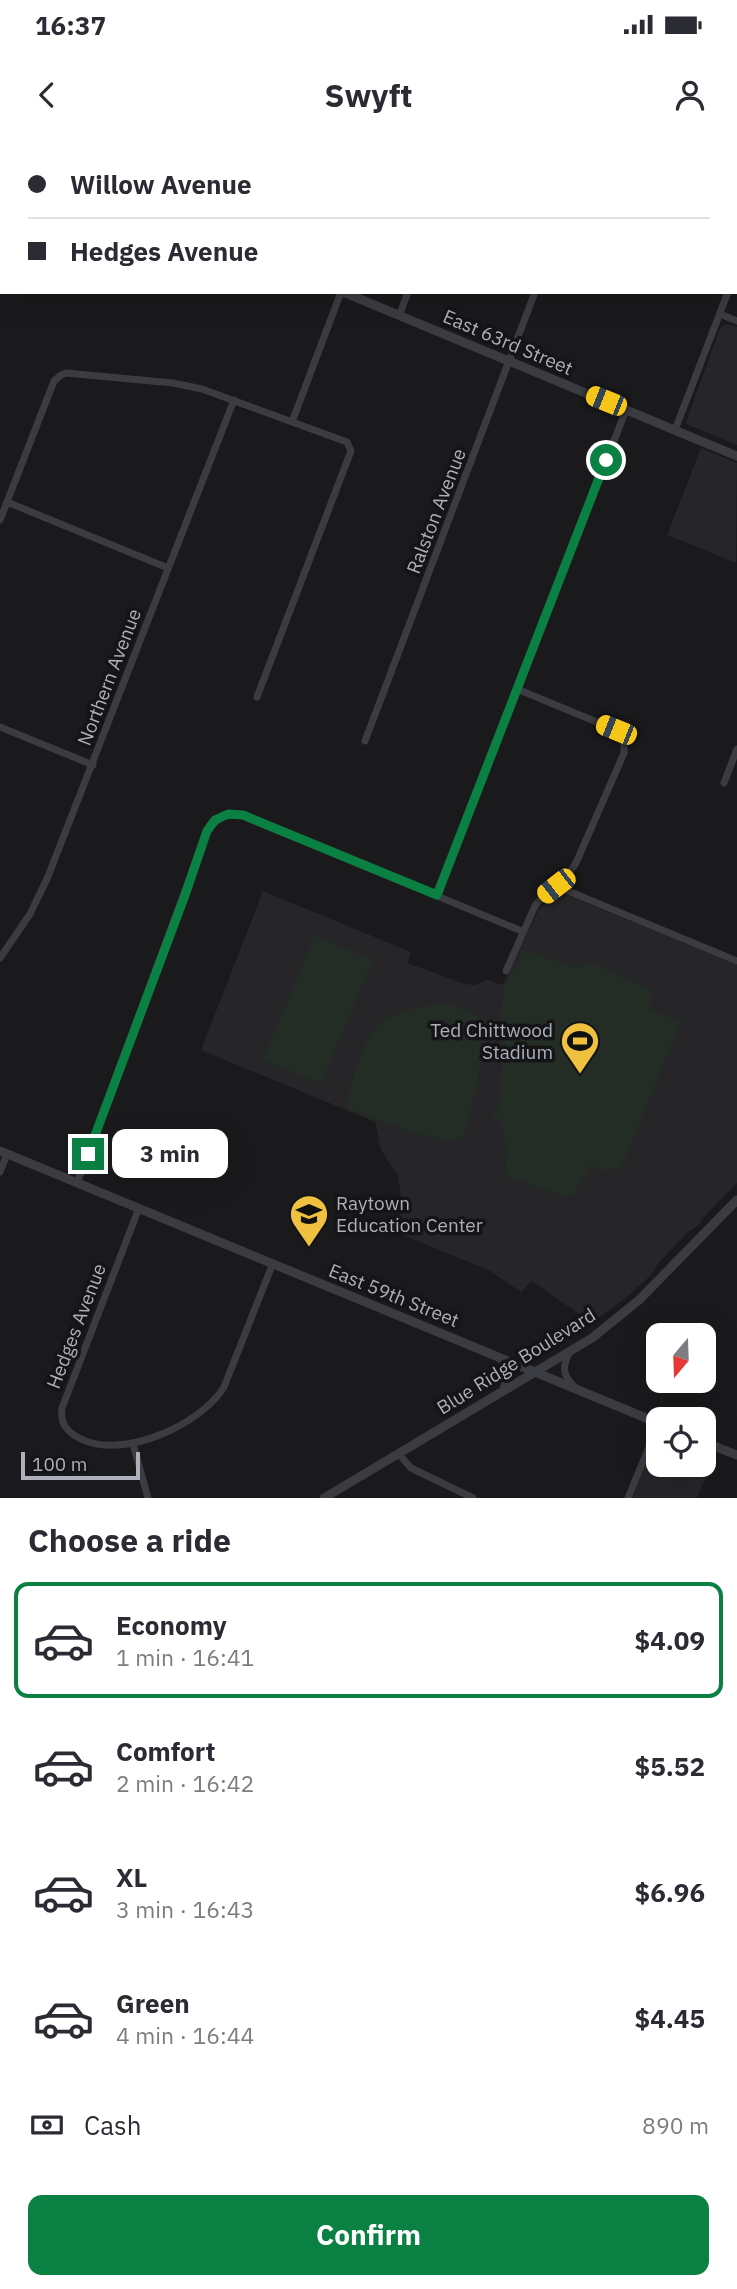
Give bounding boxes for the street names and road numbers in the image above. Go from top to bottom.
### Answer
street label: East 63rd Street [439,304,577,380]
street label: Ralston Avenue [401,445,471,577]
street label: Northern Avenue [72,605,146,749]
street label: East 59th Street [325,1258,463,1332]
street label: Hedges Avenue [41,1260,111,1392]
street label: Blue Ridge Boulevard [432,1302,600,1420]

